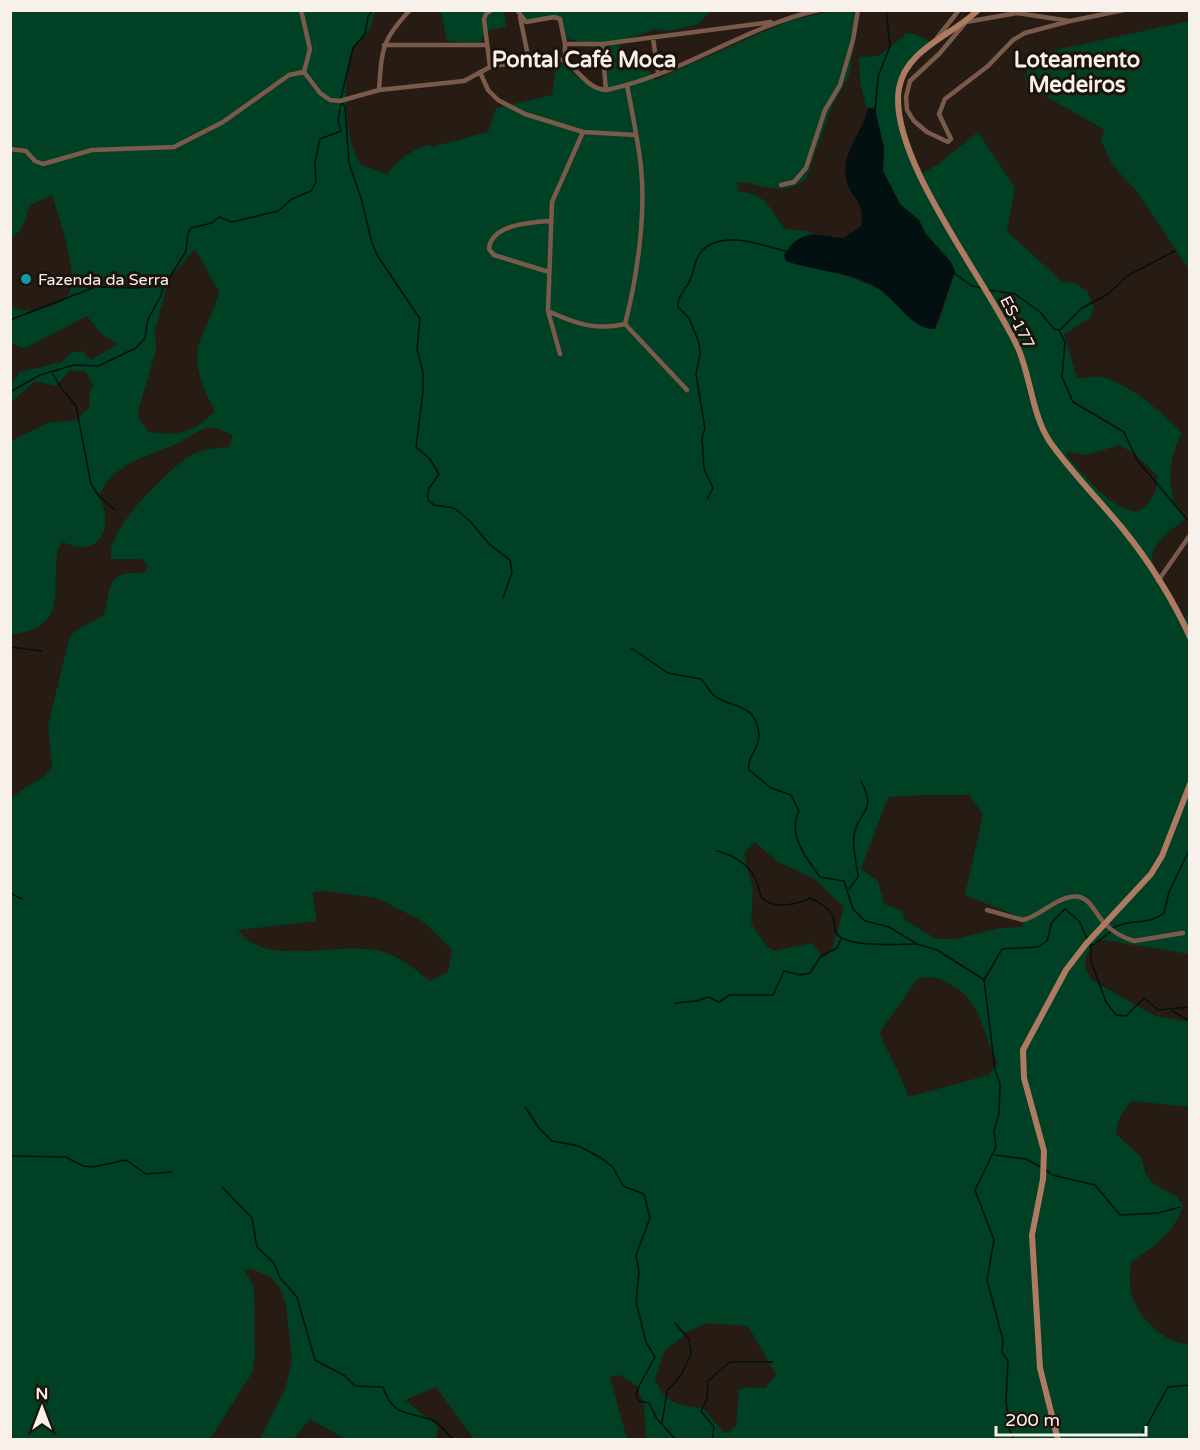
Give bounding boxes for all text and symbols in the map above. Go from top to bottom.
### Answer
district label: Pontal Café Moca [492,47,676,73]
district label: Loteamento Medeiros [1014,47,1140,98]
place label: Fazenda da Serra [38,270,169,290]
marker: Fazenda da Serra [19,272,33,286]
street label: ES-177 [995,293,1039,352]
north arrow [12,1378,72,1438]
text: N [36,1384,48,1404]
scale bar [996,1399,1146,1437]
text: 200 m [1005,1409,1060,1431]

